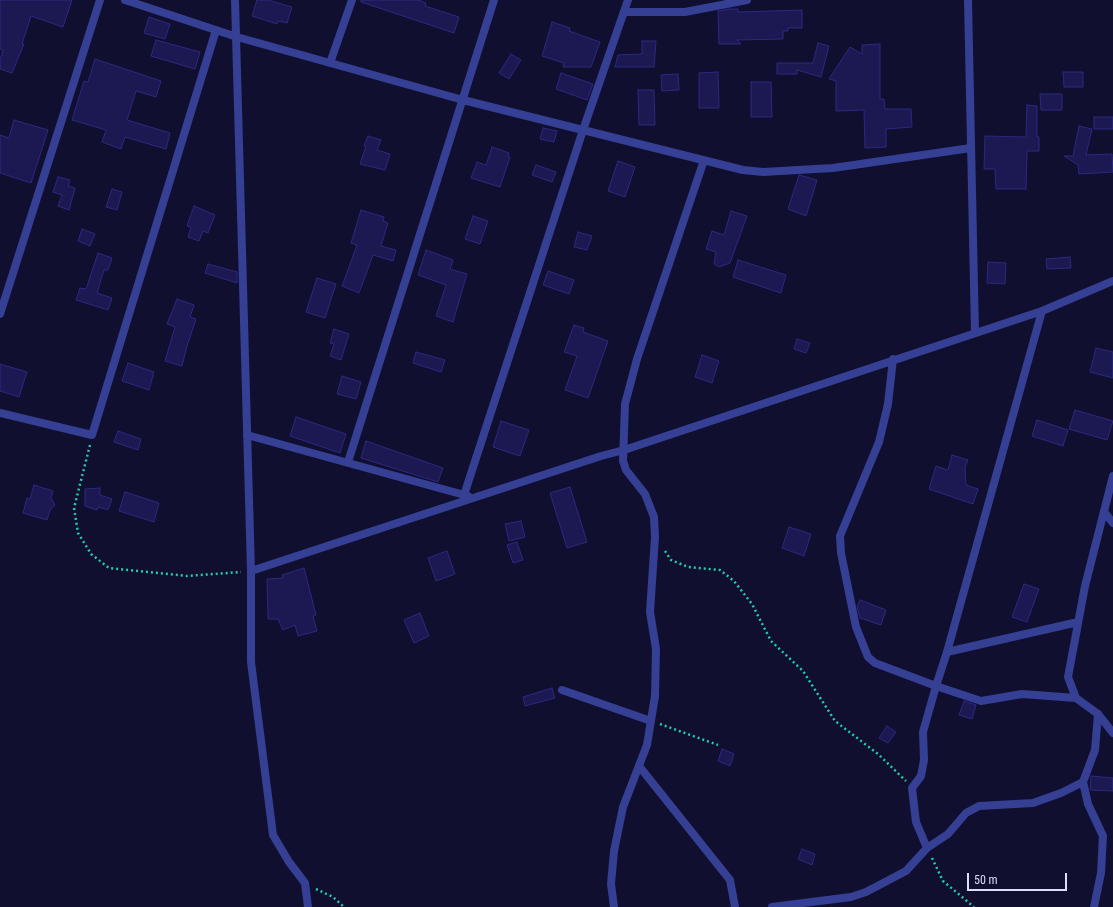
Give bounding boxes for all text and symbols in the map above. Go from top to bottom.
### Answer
scale bar [969,865,1069,891]
text: 50 m [974,873,998,887]

